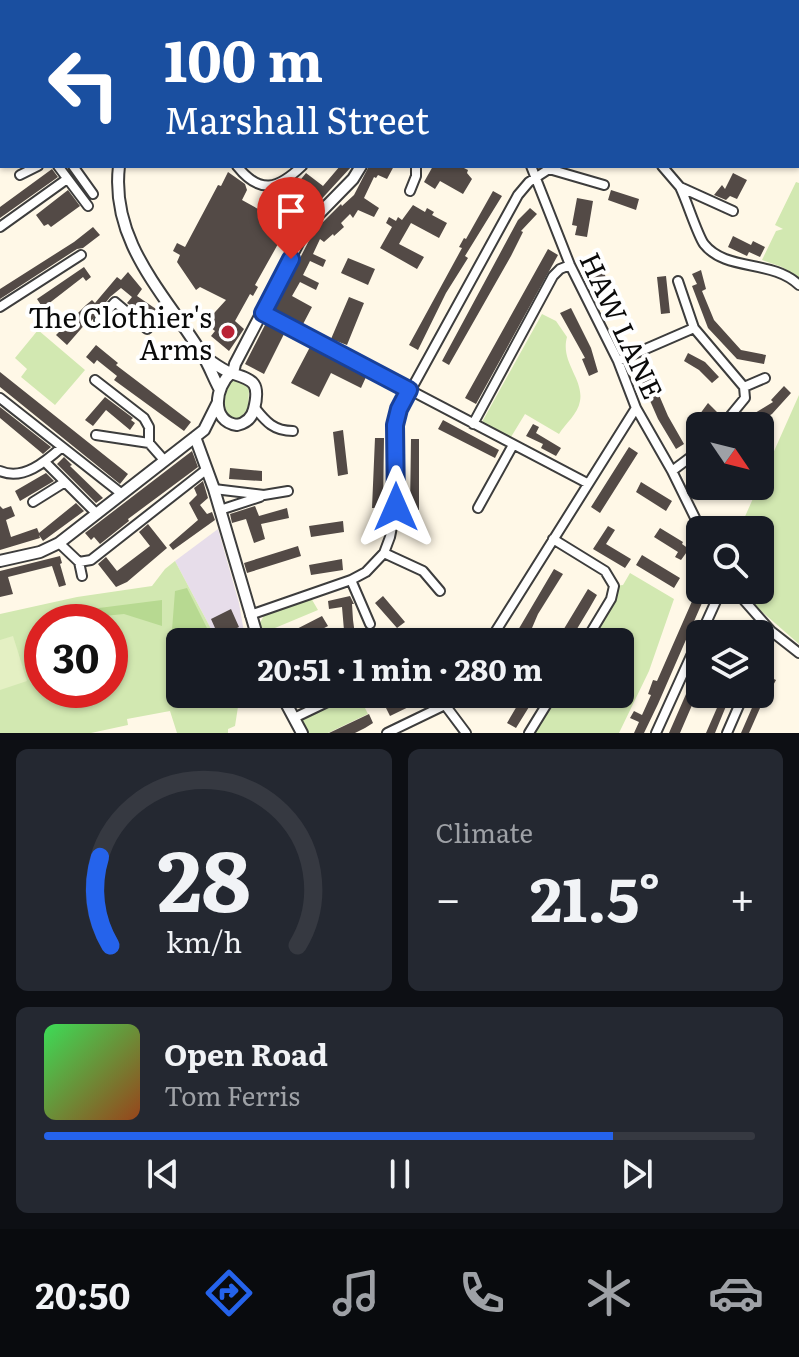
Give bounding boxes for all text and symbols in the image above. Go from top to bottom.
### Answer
text: 100 m [164,16,323,99]
icon: left [32,32,136,136]
text: Marshall Street [164,92,429,145]
pin [257,177,325,259]
icon: arrive [269,189,313,233]
street label: HAW LANE [571,245,675,405]
place label: The Clothier's Arms [28,295,212,369]
marker: The Clothier's Arms [219,323,237,341]
north arrow [686,412,774,500]
map controls [686,412,774,708]
position arrow [354,465,438,549]
button: search [686,516,774,604]
speed limit sign: 30 [24,604,128,708]
button: layers [686,620,774,708]
text: 20:51 · 1 min · 280 m [257,646,543,690]
text: Climate [436,812,533,851]
text: 28 [157,814,251,938]
text: 21.5° [530,851,661,940]
text: − [436,863,461,929]
text: + [729,863,755,929]
text: km/h [166,919,242,962]
text: Open Road [164,1031,328,1075]
text: Tom Ferris [164,1075,300,1114]
icon: previous [141,1152,185,1196]
icon: pause [378,1152,422,1196]
icon: next [615,1152,659,1196]
icon: directions [201,1265,257,1321]
icon: music [328,1265,384,1321]
icon: phone [454,1265,510,1321]
icon: climate [581,1265,637,1321]
icon: car [708,1265,764,1321]
text: 20:50 [35,1267,130,1320]

